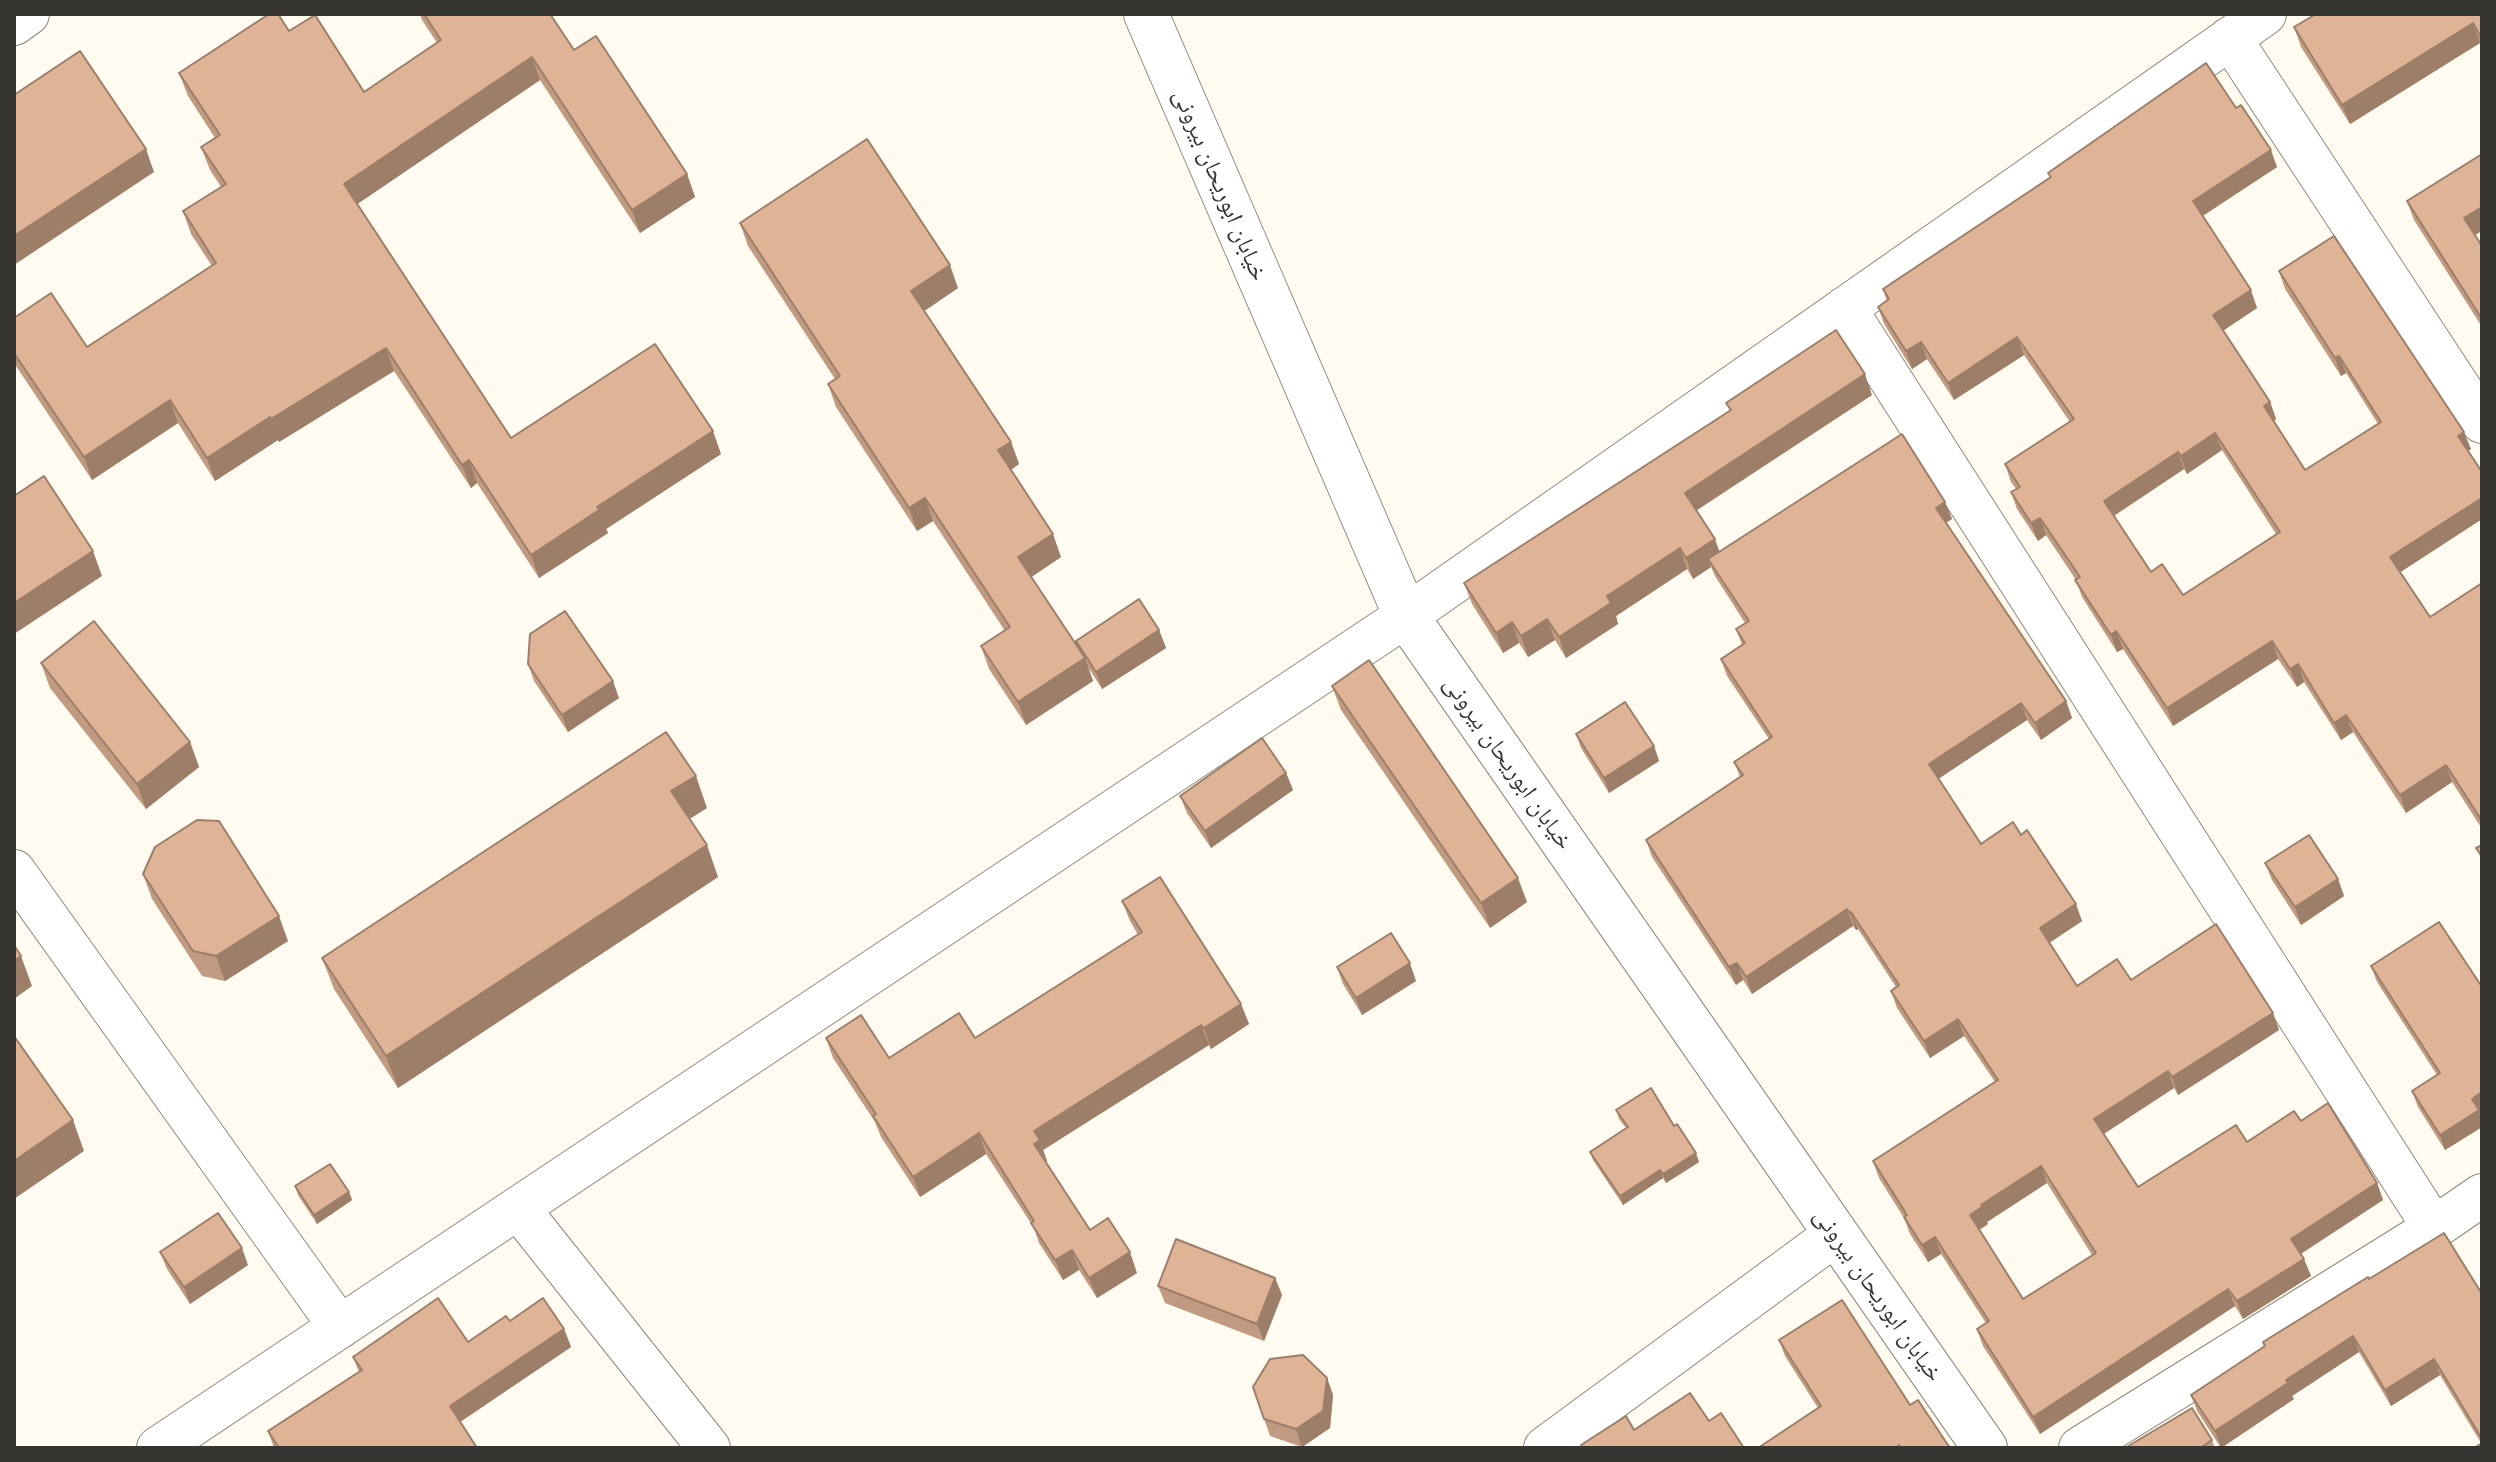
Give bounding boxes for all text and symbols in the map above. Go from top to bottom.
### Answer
street label: خیابان ابوریحان بیرونی [1167,85,1273,285]
street label: خیابان ابوریحان بیرونی [1437,671,1579,855]
street label: خیابان ابوریحان بیرونی [1807,1203,1949,1387]

